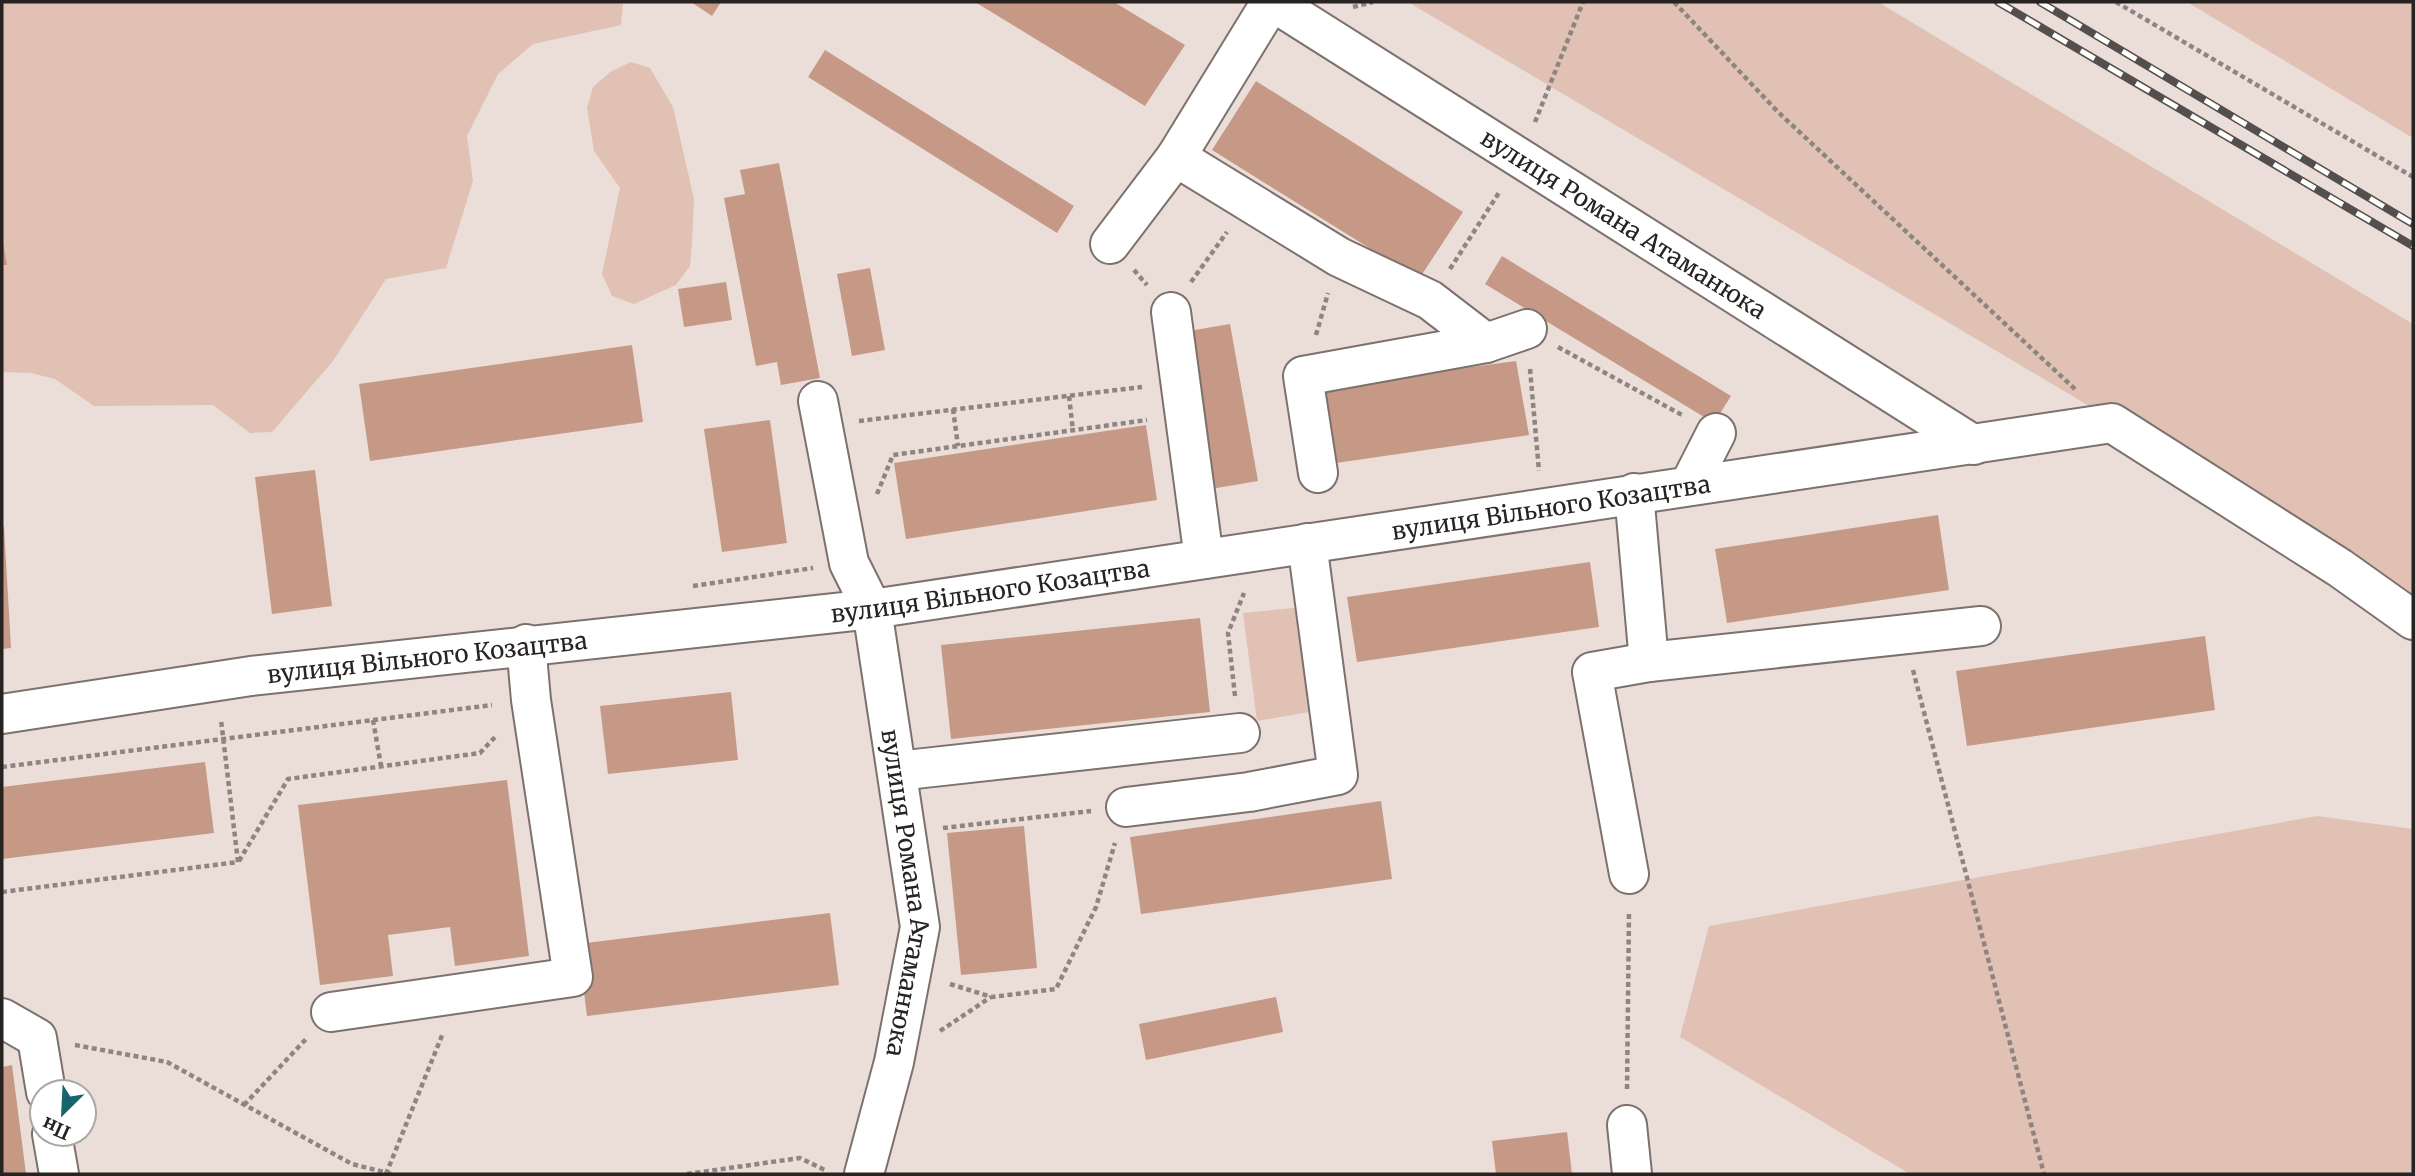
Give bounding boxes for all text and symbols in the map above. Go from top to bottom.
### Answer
street label: вулиця Романа Атаманюка [1475,122,1773,326]
street label: вулиця Вільного Козацтва [1389,468,1713,546]
street label: вулиця Вільного Козацтва [829,552,1152,629]
street label: вулиця Вільного Козацтва [265,624,589,690]
street label: вулиця Романа Атаманюка [875,727,937,1060]
north arrow [28,1078,98,1148]
text: Пн [38,1112,74,1145]

